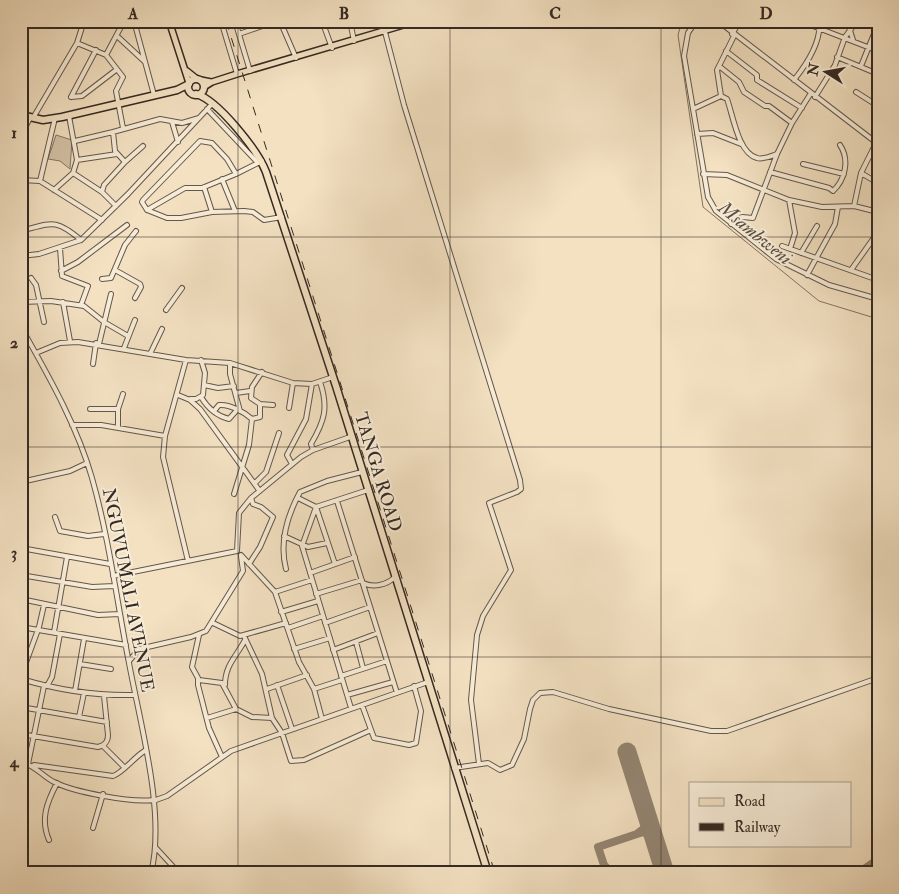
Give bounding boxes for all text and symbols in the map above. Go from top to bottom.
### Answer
text: A [127,4,139,24]
text: B [339,4,349,24]
text: C [549,4,561,24]
text: D [759,4,773,24]
north arrow [802,48,852,98]
text: N [804,61,823,78]
text: 1 [11,123,17,143]
water label: Msambweni [712,195,797,270]
text: 2 [10,333,18,353]
street label: TANGA ROAD [349,410,407,534]
street label: NGUVUMALI AVENUE [97,486,159,694]
text: 3 [11,543,17,563]
text: 4 [9,752,20,772]
legend [689,782,852,846]
text: Road [734,792,766,811]
text: Railway [734,818,781,837]

